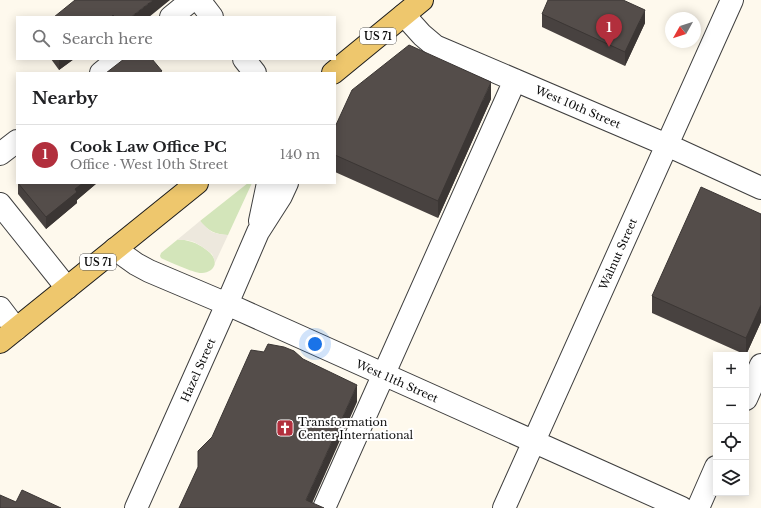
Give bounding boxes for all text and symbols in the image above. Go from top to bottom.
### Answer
north arrow [665,12,701,48]
pin: 1 [596,14,622,47]
search box [16,16,336,60]
icon: search [30,27,52,49]
road number: US 71 [360,28,396,44]
text: Search here [62,29,153,48]
street label: West 10th Street [532,82,624,132]
text: Nearby [32,88,98,109]
text: Cook Law Office PC [70,137,227,156]
text: 1 [42,146,48,163]
text: 140 m [280,146,320,163]
text: Office · West 10th Street [70,156,228,173]
street label: Walnut Street [596,215,640,293]
road number: US 71 [80,254,116,270]
your location [305,334,325,354]
street label: Hazel Street [178,335,219,404]
map controls [713,352,749,496]
button: + [713,352,749,388]
street label: West 11th Street [353,356,441,406]
button: − [713,388,749,424]
place label: Transformation Center International [298,415,414,442]
church icon: Transformation Center International [275,418,295,438]
button: locate [713,424,749,460]
button: layers [713,460,749,496]

